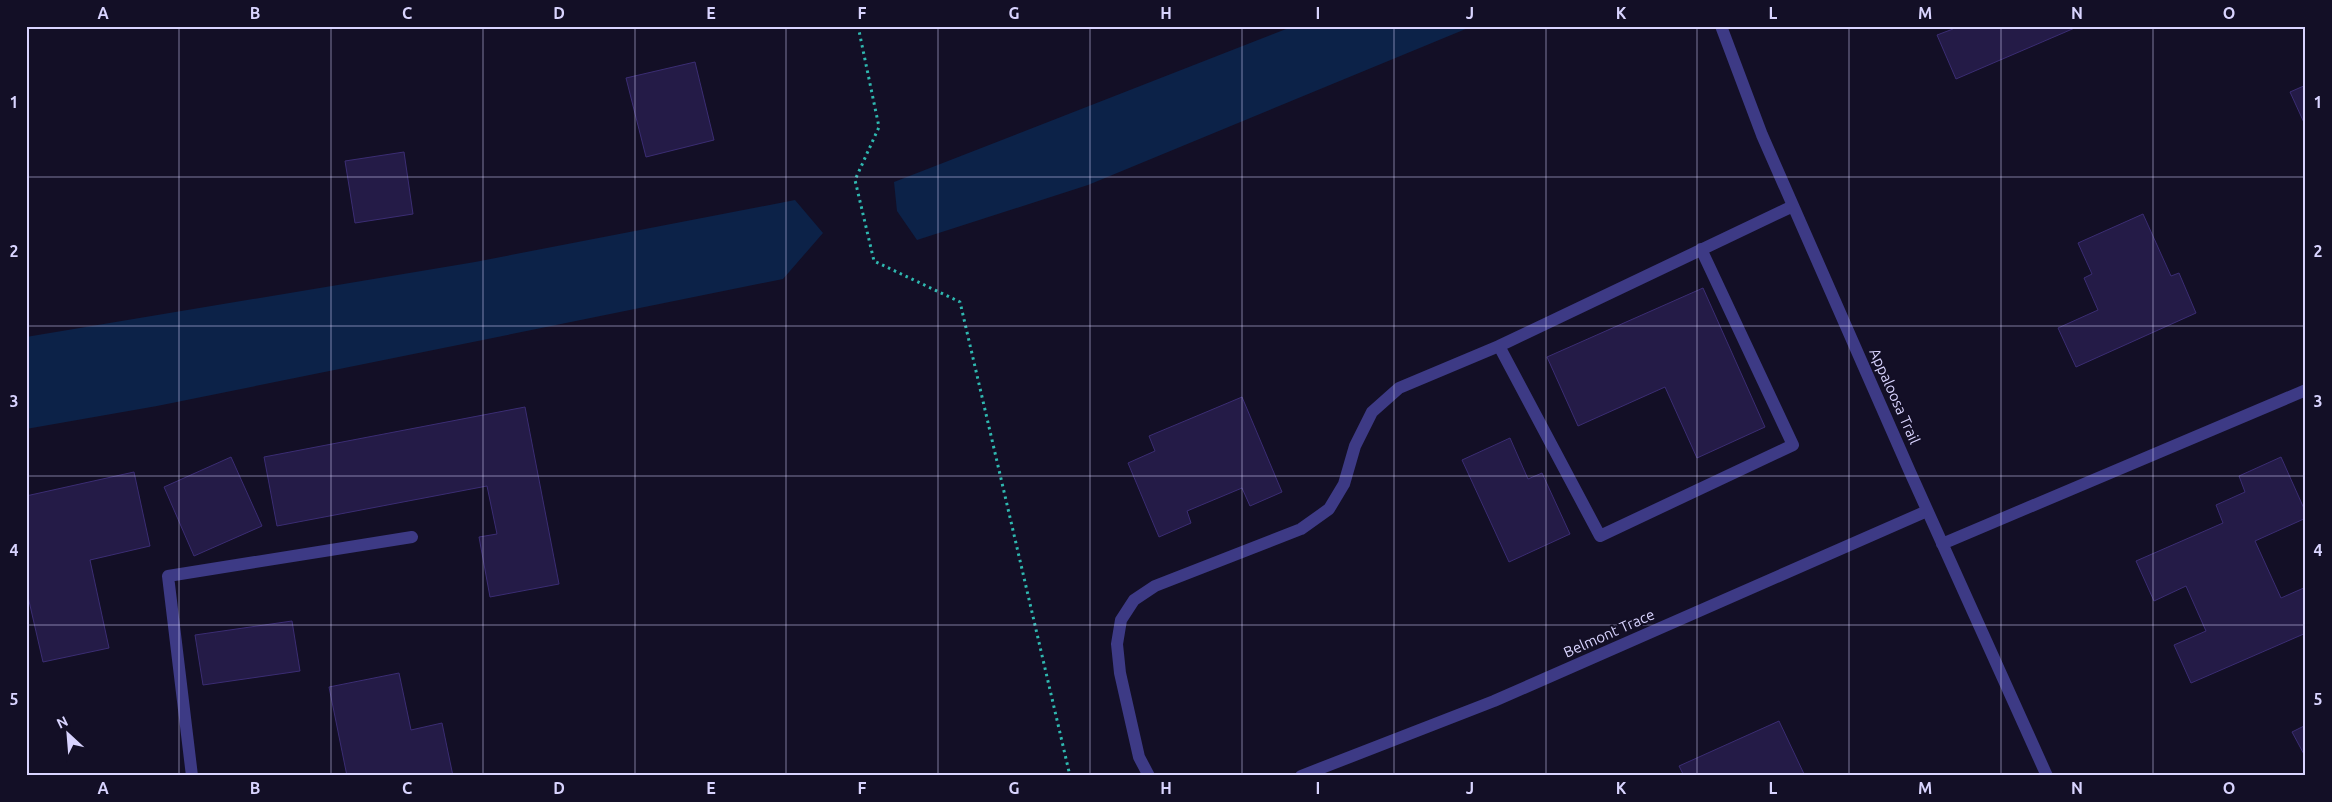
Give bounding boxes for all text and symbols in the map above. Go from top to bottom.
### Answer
text: A [97,4,109,22]
text: B [250,4,260,22]
text: C [402,4,412,22]
text: D [553,4,565,22]
text: E [706,4,716,22]
text: F [858,4,867,22]
text: G [1008,4,1020,22]
text: H [1160,4,1172,22]
text: I [1316,4,1320,22]
text: J [1466,4,1474,22]
text: K [1616,4,1627,22]
text: L [1769,4,1778,22]
text: M [1918,4,1932,22]
text: N [2071,4,2083,22]
text: O [2223,4,2235,22]
text: 1 [9,93,19,111]
text: 1 [2313,93,2323,111]
text: 2 [9,242,19,260]
text: 2 [2313,242,2323,260]
street label: Appaloosa Trail [1866,346,1924,447]
text: 3 [9,392,19,410]
text: 3 [2313,392,2323,410]
text: 4 [9,541,19,559]
text: 4 [2313,541,2323,559]
street label: Belmont Trace [1561,605,1657,661]
text: 5 [9,690,19,708]
text: 5 [2313,690,2323,708]
north arrow [42,710,92,760]
text: N [54,713,71,732]
text: A [97,779,109,797]
text: B [250,779,260,797]
text: C [402,779,412,797]
text: D [553,779,565,797]
text: E [706,779,716,797]
text: F [858,779,867,797]
text: G [1008,779,1020,797]
text: H [1160,779,1172,797]
text: I [1316,779,1320,797]
text: J [1466,779,1474,797]
text: K [1616,779,1627,797]
text: L [1769,779,1778,797]
text: M [1918,779,1932,797]
text: N [2071,779,2083,797]
text: O [2223,779,2235,797]

